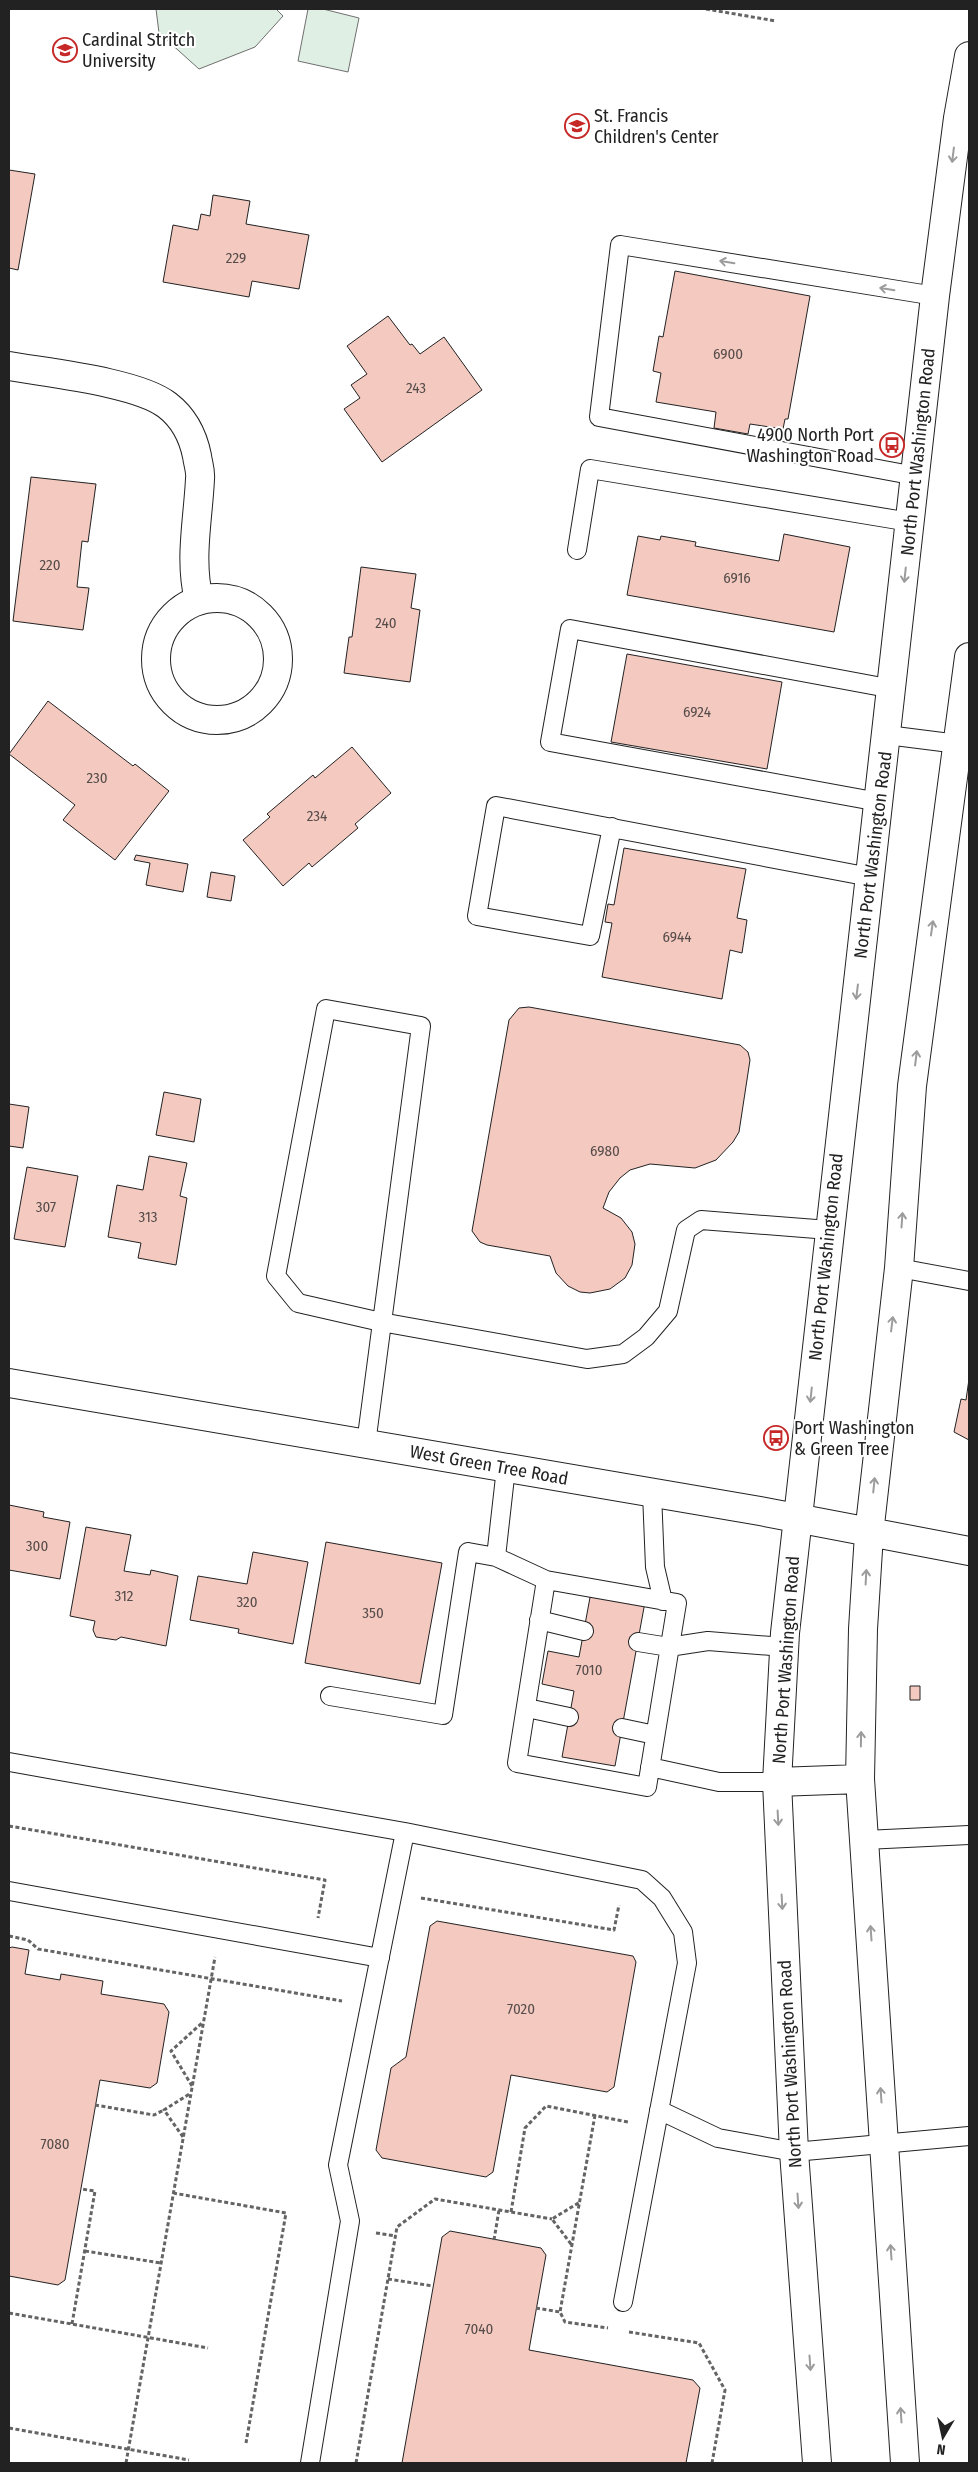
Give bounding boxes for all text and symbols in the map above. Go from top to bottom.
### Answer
place label: Cardinal Stritch University [82,29,195,72]
school or university icon: Cardinal Stritch University [52,37,78,63]
place label: St. Francis Children's Center [594,105,719,148]
school or university icon: St. Francis Children's Center [564,113,590,139]
one-way arrow [948,147,958,163]
house number: 229 [226,249,246,267]
one-way arrow [719,257,735,267]
one-way arrow [880,283,896,293]
house number: 6900 [713,345,743,363]
street label: North Port Washington Road [896,347,940,557]
house number: 243 [406,379,426,397]
place label: 4900 North Port Washington Road [747,424,874,467]
bus stop icon: 4900 North Port Washington Road [879,432,905,458]
house number: 220 [39,556,61,574]
one-way arrow [900,567,910,583]
house number: 6916 [723,569,751,587]
house number: 240 [375,614,397,632]
house number: 6924 [683,703,711,721]
street label: North Port Washington Road [849,750,897,960]
house number: 230 [86,769,108,787]
house number: 234 [307,807,327,825]
one-way arrow [927,921,937,937]
house number: 6944 [663,928,691,946]
one-way arrow [851,984,861,1000]
one-way arrow [911,1050,921,1066]
house number: 6980 [590,1142,620,1160]
street label: North Port Washington Road [804,1152,848,1362]
house number: 307 [36,1198,56,1216]
house number: 313 [138,1208,158,1226]
one-way arrow [897,1212,907,1228]
one-way arrow [887,1316,897,1332]
one-way arrow [806,1387,816,1403]
place label: Port Washington & Green Tree [794,1417,915,1460]
bus stop icon: Port Washington & Green Tree [763,1425,789,1451]
street label: West Green Tree Road [408,1440,570,1490]
one-way arrow [869,1478,878,1494]
house number: 300 [26,1537,48,1555]
street label: North Port Washington Road [768,1555,804,1765]
one-way arrow [862,1569,871,1585]
house number: 312 [115,1587,134,1605]
house number: 320 [236,1593,258,1611]
house number: 350 [362,1604,384,1622]
house number: 7010 [575,1661,603,1679]
one-way arrow [856,1731,866,1748]
one-way arrow [774,1810,783,1826]
one-way arrow [778,1894,787,1910]
one-way arrow [866,1925,876,1941]
street label: North Port Washington Road [774,1959,806,2169]
house number: 7020 [507,2000,535,2018]
one-way arrow [876,2088,885,2104]
house number: 7080 [40,2135,70,2153]
one-way arrow [793,2193,803,2209]
one-way arrow [886,2245,895,2261]
house number: 7040 [465,2320,493,2338]
one-way arrow [805,2355,815,2371]
one-way arrow [897,2407,906,2423]
north arrow [918,2412,968,2462]
text: N [936,2440,947,2458]

